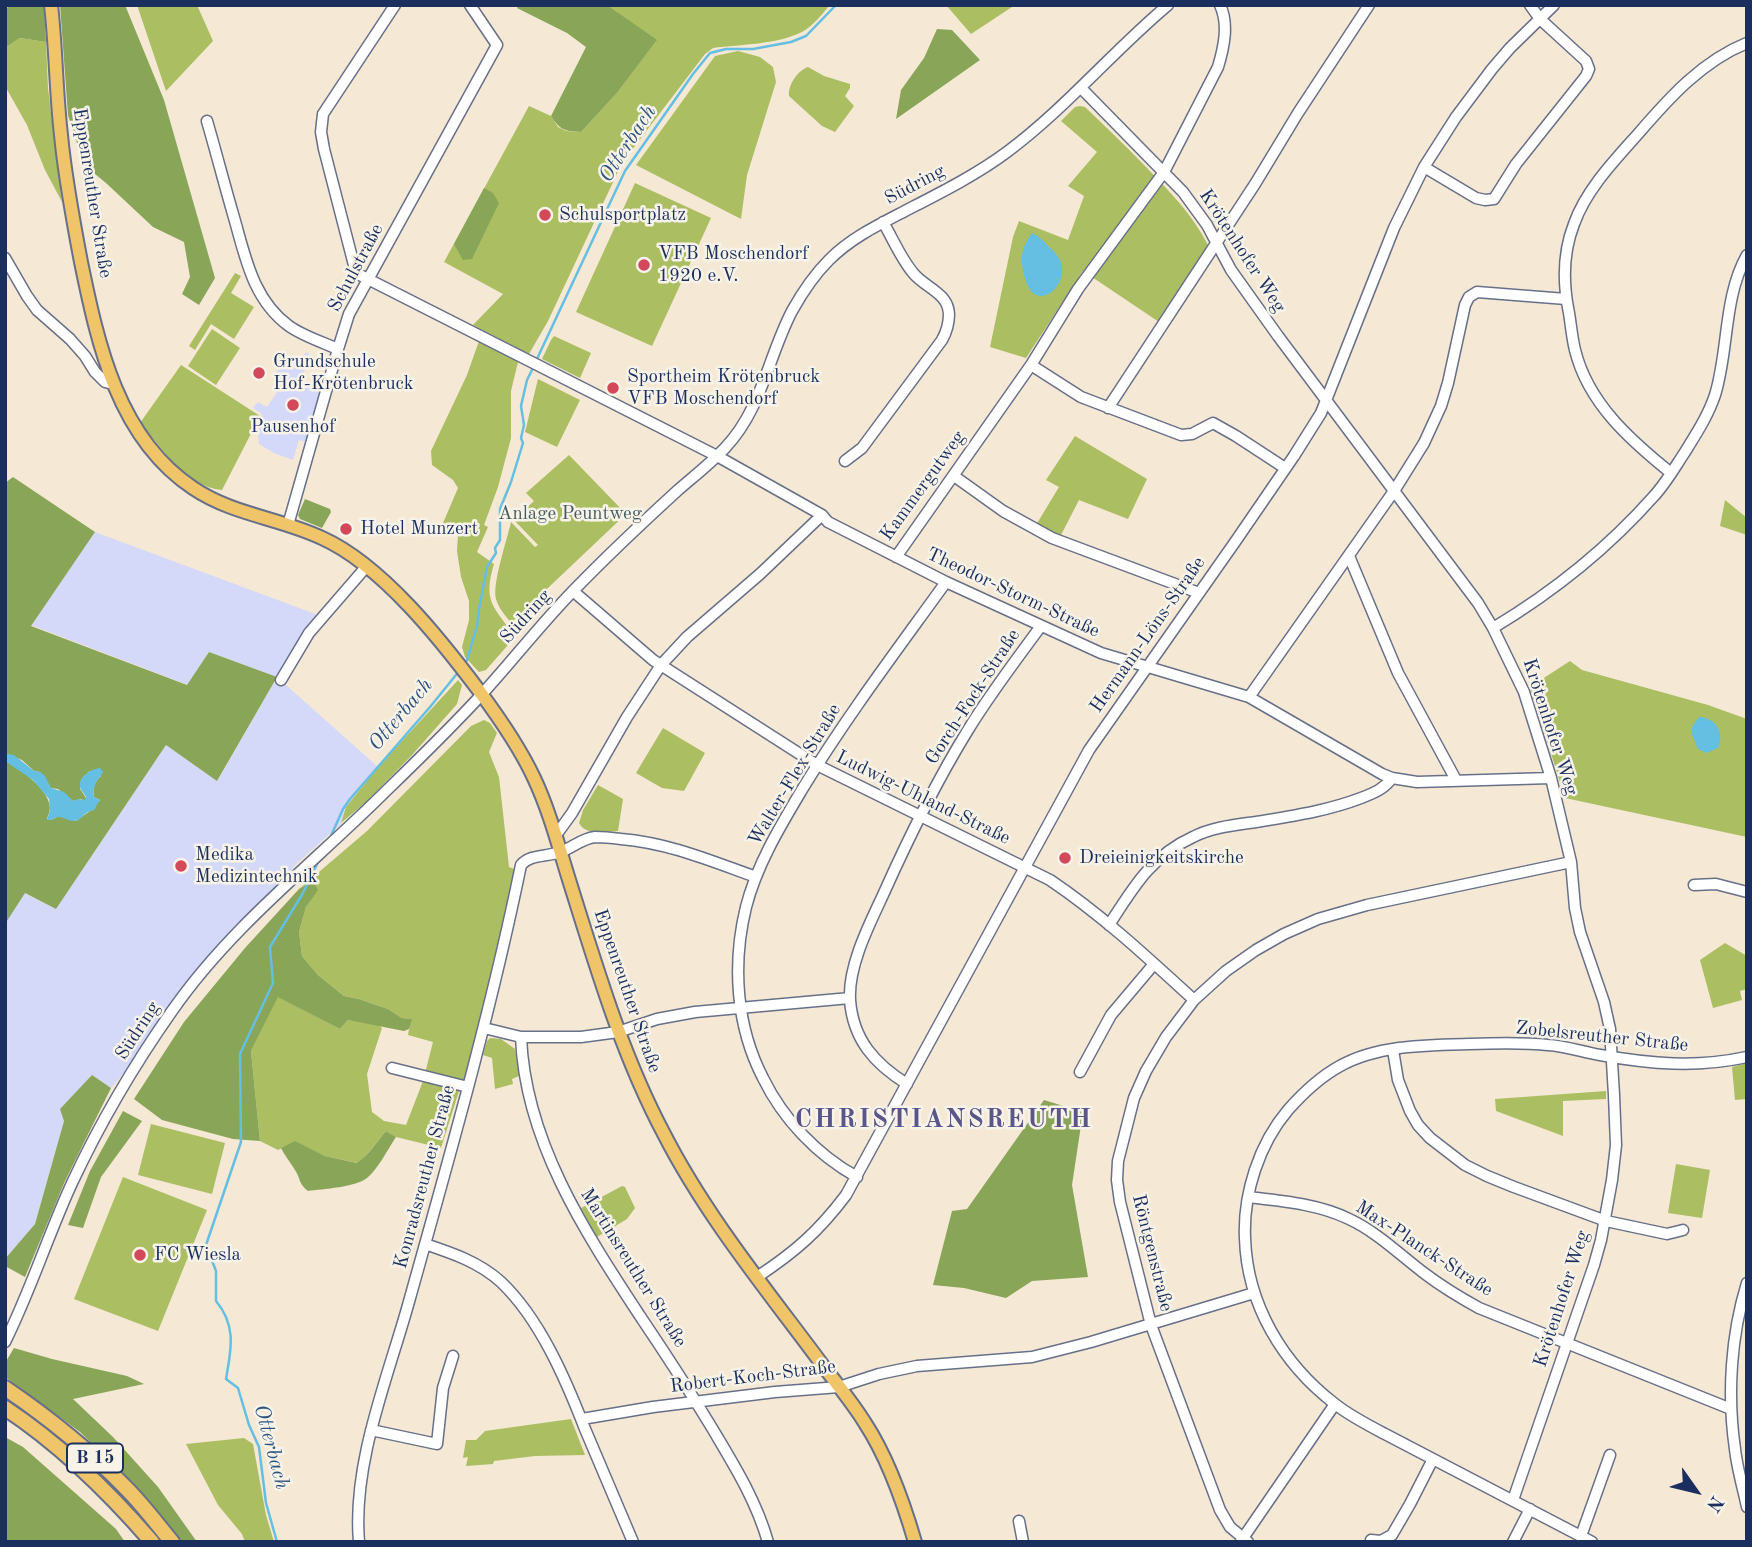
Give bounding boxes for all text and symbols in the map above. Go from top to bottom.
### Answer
water label: Otterbach [594,101,662,187]
street label: Eppenreuther Straße [67,106,117,280]
street label: Südring [881,160,949,210]
street label: Krötenhofer Weg [1194,185,1290,317]
place label: Schulsportplatz [559,204,686,226]
marker: Schulsportplatz [537,207,553,223]
street label: Schulstraße [323,220,389,316]
place label: VFB Moschendorf 1920 e.V. [658,243,809,287]
marker: VFB Moschendorf 1920 e.V. [636,257,652,273]
place label: Grundschule Hof-Krötenbruck [273,351,414,395]
marker: Grundschule Hof-Krötenbruck [251,365,267,381]
place label: Sportheim Krötenbruck VFB Moschendorf [627,366,820,410]
marker: Sportheim Krötenbruck VFB Moschendorf [605,380,621,396]
marker: Pausenhof [285,397,301,413]
place label: Pausenhof [251,416,335,438]
street label: Kammergutweg [875,427,971,545]
park label: Anlage Peuntweg [498,503,642,525]
place label: Hotel Munzert [360,518,478,540]
marker: Hotel Munzert [338,521,354,537]
street label: Theodor-Storm-Straße [923,543,1103,643]
street label: Hermann-Löns-Straße [1085,552,1211,718]
street label: Südring [496,585,556,649]
street label: Gorch-Fock-Straße [921,625,1025,769]
street label: Krötenhofer Weg [1517,656,1583,798]
water label: Otterbach [363,674,439,756]
street label: Walter-Flex-Straße [744,700,846,850]
street label: Ludwig-Uhland-Straße [832,746,1014,850]
place label: Medika Medizintechnik [195,844,318,888]
place label: Dreieinigkeitskirche [1079,847,1244,869]
marker: Dreieinigkeitskirche [1057,850,1073,866]
marker: Medika Medizintechnik [173,858,189,874]
street label: Eppenreuther Straße [588,906,666,1076]
street label: Südring [111,997,165,1065]
street label: Zobelsreuther Straße [1515,1017,1689,1057]
street label: Konradsreuther Straße [389,1083,461,1271]
district label: CHRISTIANSREUTH [797,1104,1091,1136]
street label: Martinsreuther Straße [575,1184,691,1352]
street label: Röntgenstraße [1126,1192,1178,1314]
street label: Max-Planck-Straße [1351,1196,1497,1302]
street label: Krötenhofer Weg [1529,1228,1595,1370]
place label: FC Wiesla [154,1244,241,1266]
marker: FC Wiesla [132,1247,148,1263]
street label: Robert-Koch-Straße [669,1356,837,1398]
water label: Otterbach [248,1402,294,1492]
road number: B 15 [67,1443,123,1472]
north arrow [1661,1456,1731,1526]
text: N [1702,1492,1726,1514]

